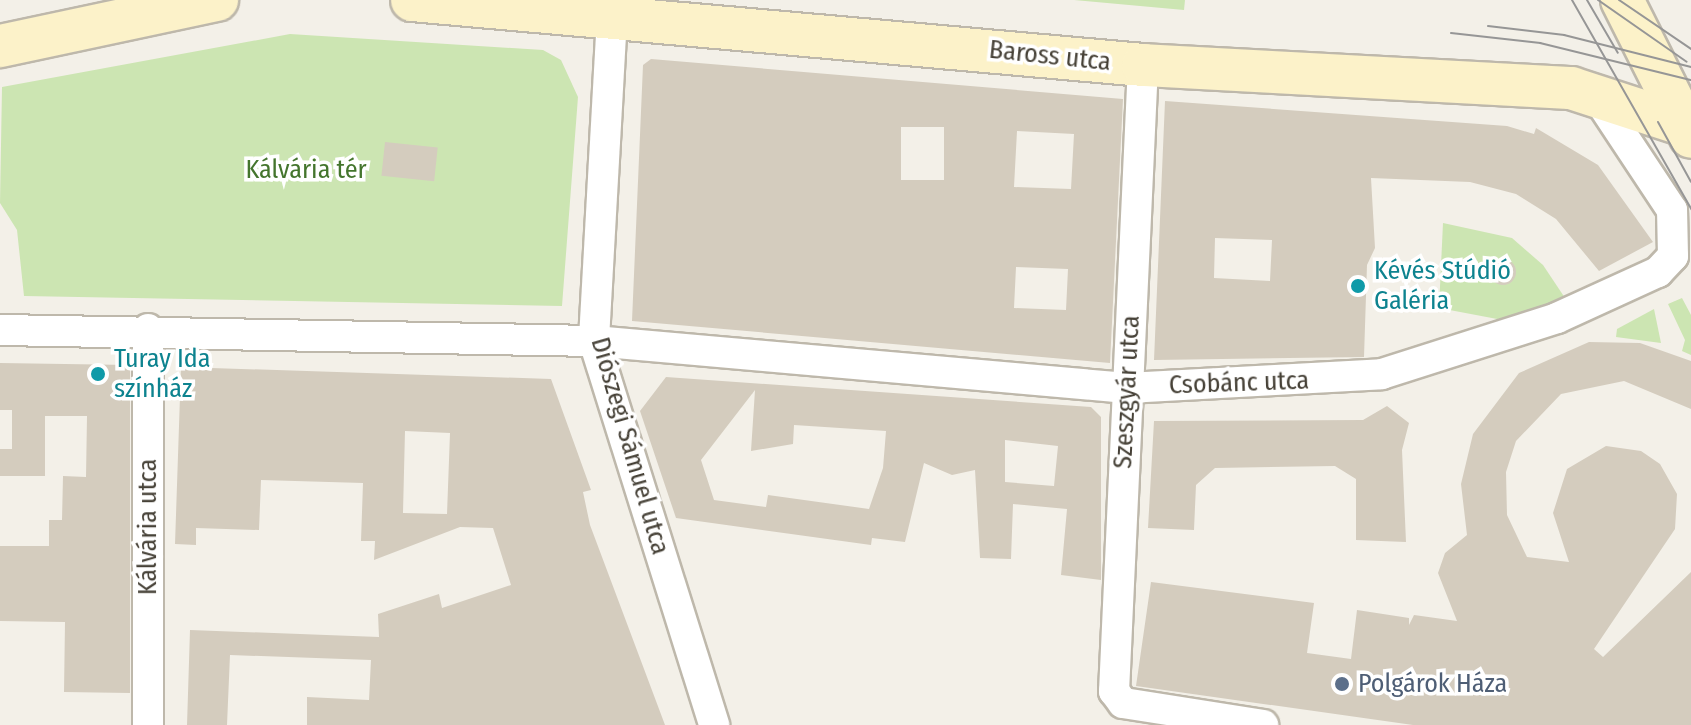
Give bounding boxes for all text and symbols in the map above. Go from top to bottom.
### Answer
street label: Baross utca [988,34,1112,78]
park label: Kálvária tér [245,154,367,186]
place label: Kévés Stúdió Galéria [1374,255,1511,316]
marker: Kévés Stúdió Galéria [1349,277,1367,295]
street label: Szeszgyár utca [1107,315,1147,469]
street label: Diószegi Sámuel utca [584,334,676,558]
place label: Turay Ida színház [114,343,210,404]
marker: Turay Ida színház [89,365,107,383]
street label: Csobánc utca [1168,365,1310,401]
street label: Kálvária utca [132,459,164,595]
place label: Polgárok Háza [1358,668,1507,700]
marker: Polgárok Háza [1333,675,1351,693]

